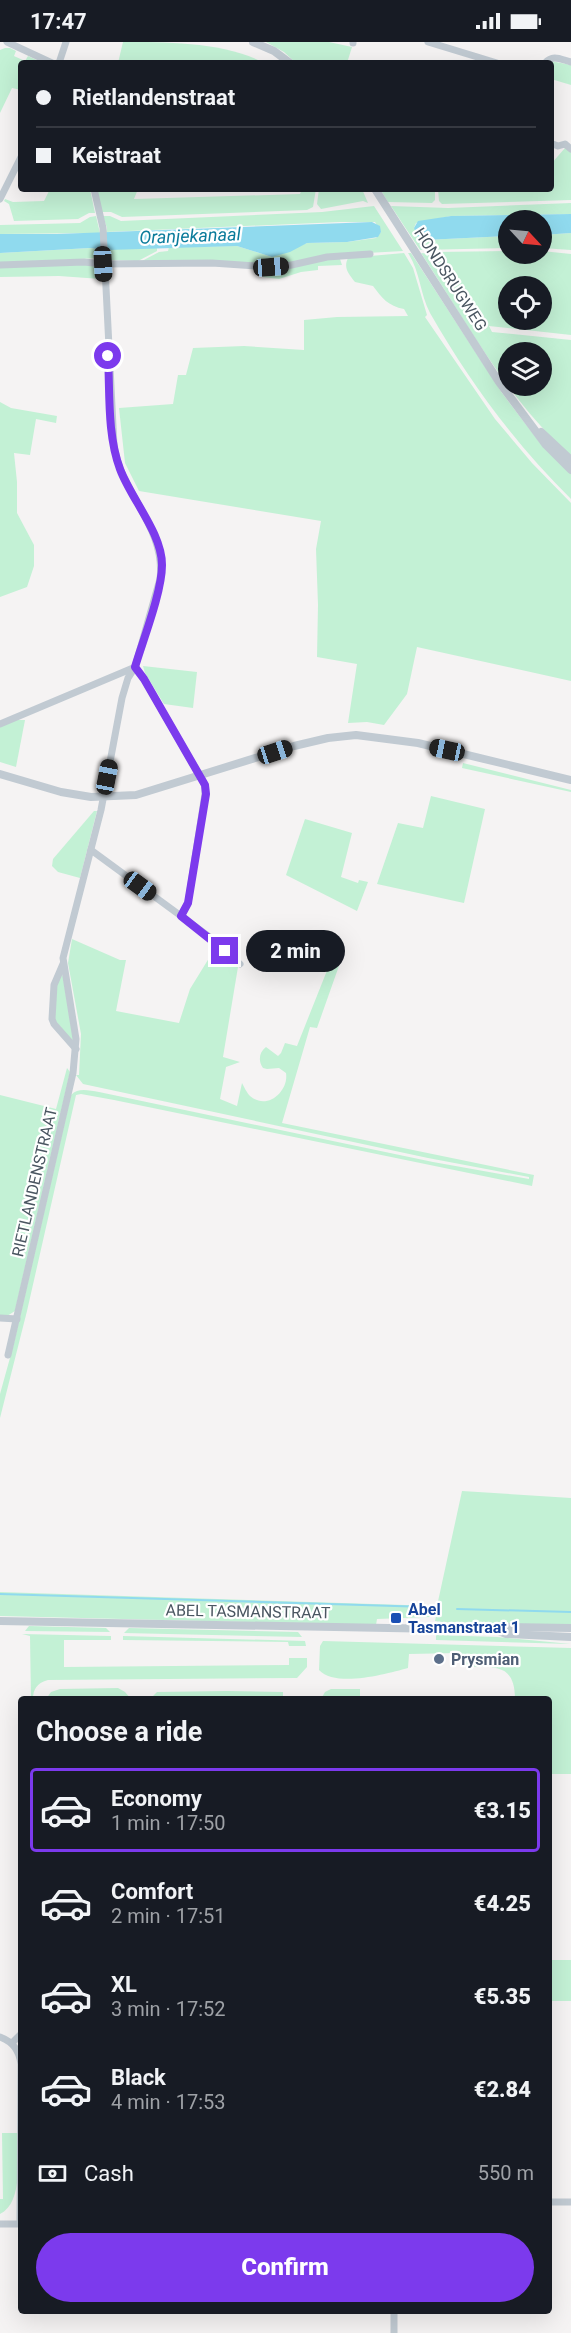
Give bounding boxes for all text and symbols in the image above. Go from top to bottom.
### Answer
text: 17:47 [30,9,87,34]
text: Rietlandenstraat [72,85,235,110]
text: Keistraat [72,143,161,168]
north arrow [498,210,552,264]
map controls [498,210,552,396]
water label: Oranjekanaal [139,223,242,248]
street label: HONDSRUGWEG [410,224,491,334]
car [93,246,113,282]
car [252,257,290,277]
button: locate [498,276,552,330]
route start [94,342,121,369]
button: layers [498,342,552,396]
car [428,737,466,763]
car [255,738,295,766]
car [95,758,119,796]
car [120,868,160,904]
callout: 2 min [246,930,345,972]
route end [211,937,238,964]
text: 2 min [270,939,321,963]
street label: RIETLANDENSTRAAT [8,1105,61,1259]
place label: Abel Tasmanstraat 1 [408,1600,520,1637]
street label: ABEL TASMANSTRAAT [165,1601,331,1622]
marker: Abel Tasmanstraat 1 [389,1611,403,1625]
place label: Prysmian [451,1650,519,1669]
marker: Prysmian [432,1652,446,1666]
text: Choose a ride [36,1716,202,1748]
icon: car [39,1783,93,1837]
text: Economy [111,1786,202,1811]
text: €3.15 [474,1798,531,1823]
text: 1 min · 17:50 [111,1811,226,1835]
icon: car [39,1876,93,1930]
text: Comfort [111,1879,193,1904]
text: €4.25 [474,1891,531,1916]
text: 2 min · 17:51 [111,1904,226,1928]
icon: car [39,1969,93,2023]
text: XL [111,1972,137,1997]
text: €5.35 [474,1984,531,2009]
text: 3 min · 17:52 [111,1997,226,2021]
icon: car [39,2062,93,2116]
text: Black [111,2065,166,2090]
text: €2.84 [474,2077,531,2102]
text: 4 min · 17:53 [111,2090,226,2114]
icon: cash [36,2157,69,2190]
text: Cash [84,2161,134,2186]
text: 550 m [478,2161,534,2185]
button: Confirm [36,2233,534,2302]

